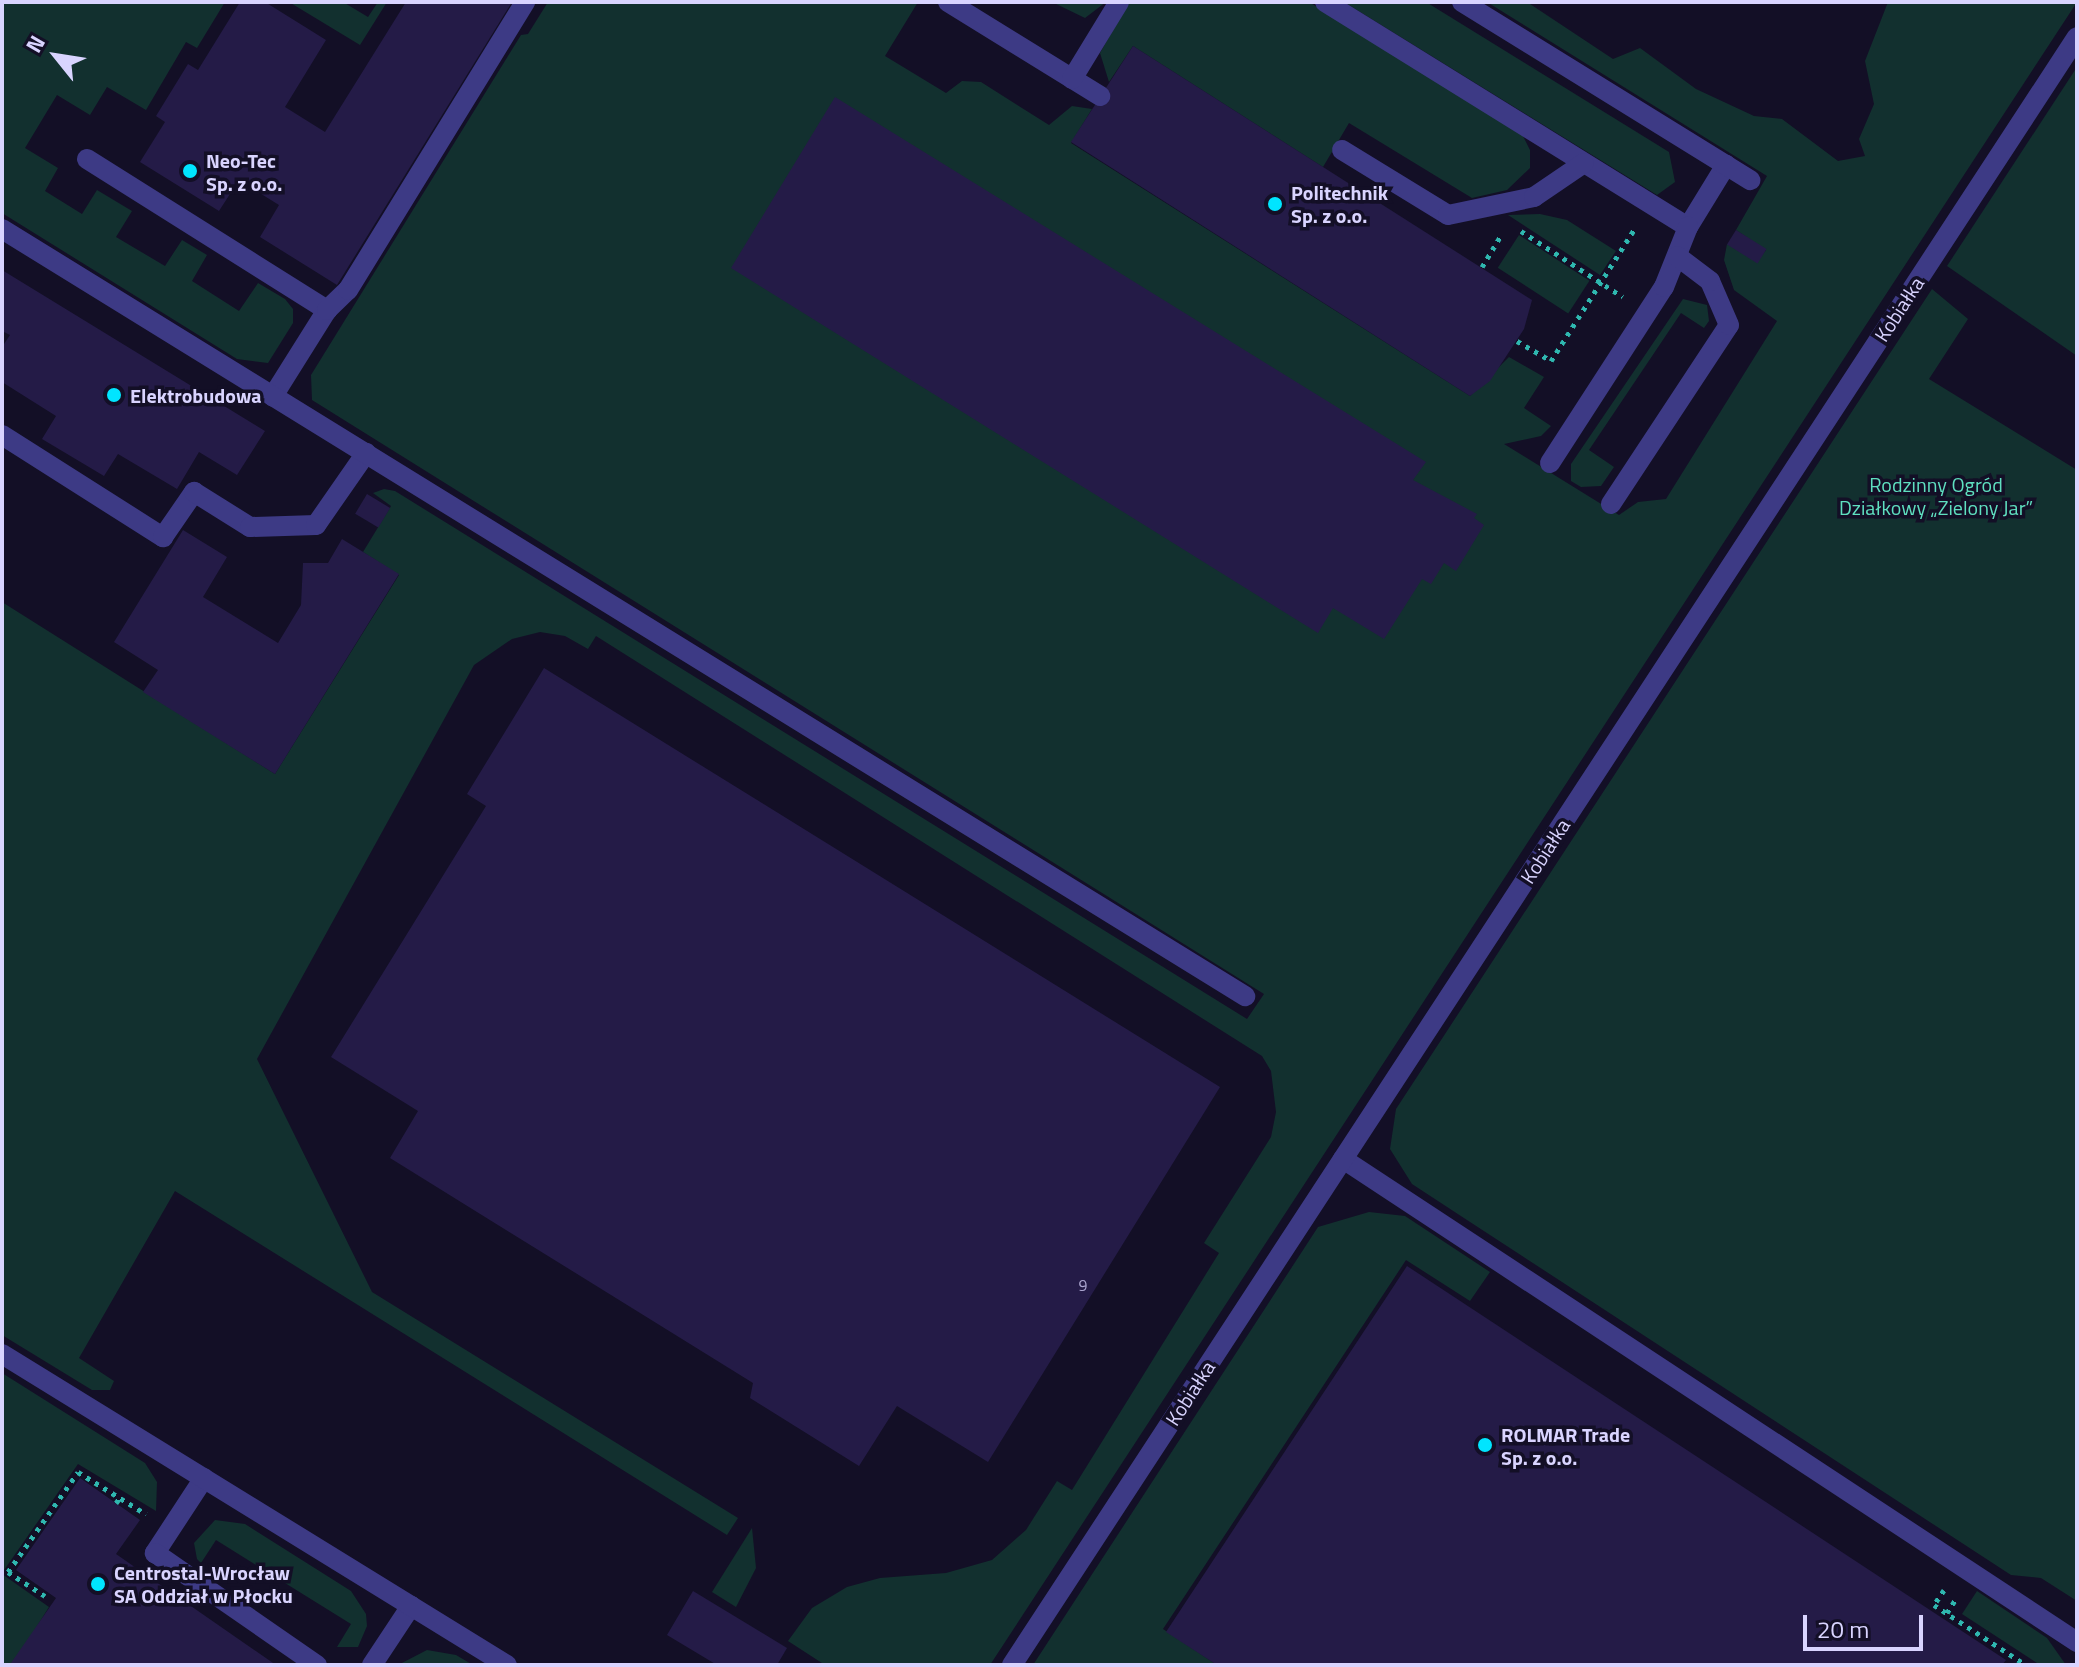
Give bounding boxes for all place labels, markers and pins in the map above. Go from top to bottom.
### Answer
place label: Neo-Tec Sp. z o.o. [206,148,282,195]
marker: Neo-Tec Sp. z o.o. [181,162,199,180]
place label: Politechnik Sp. z o.o. [1291,180,1388,227]
marker: Politechnik Sp. z o.o. [1266,195,1284,213]
place label: Elektrobudowa [130,383,262,407]
marker: Elektrobudowa [105,386,123,404]
place label: ROLMAR Trade Sp. z o.o. [1501,1422,1630,1469]
marker: ROLMAR Trade Sp. z o.o. [1476,1436,1494,1454]
place label: Centrostal-Wrocław SA Oddział w Płocku [114,1560,293,1607]
marker: Centrostal-Wrocław SA Oddział w Płocku [89,1575,107,1593]

